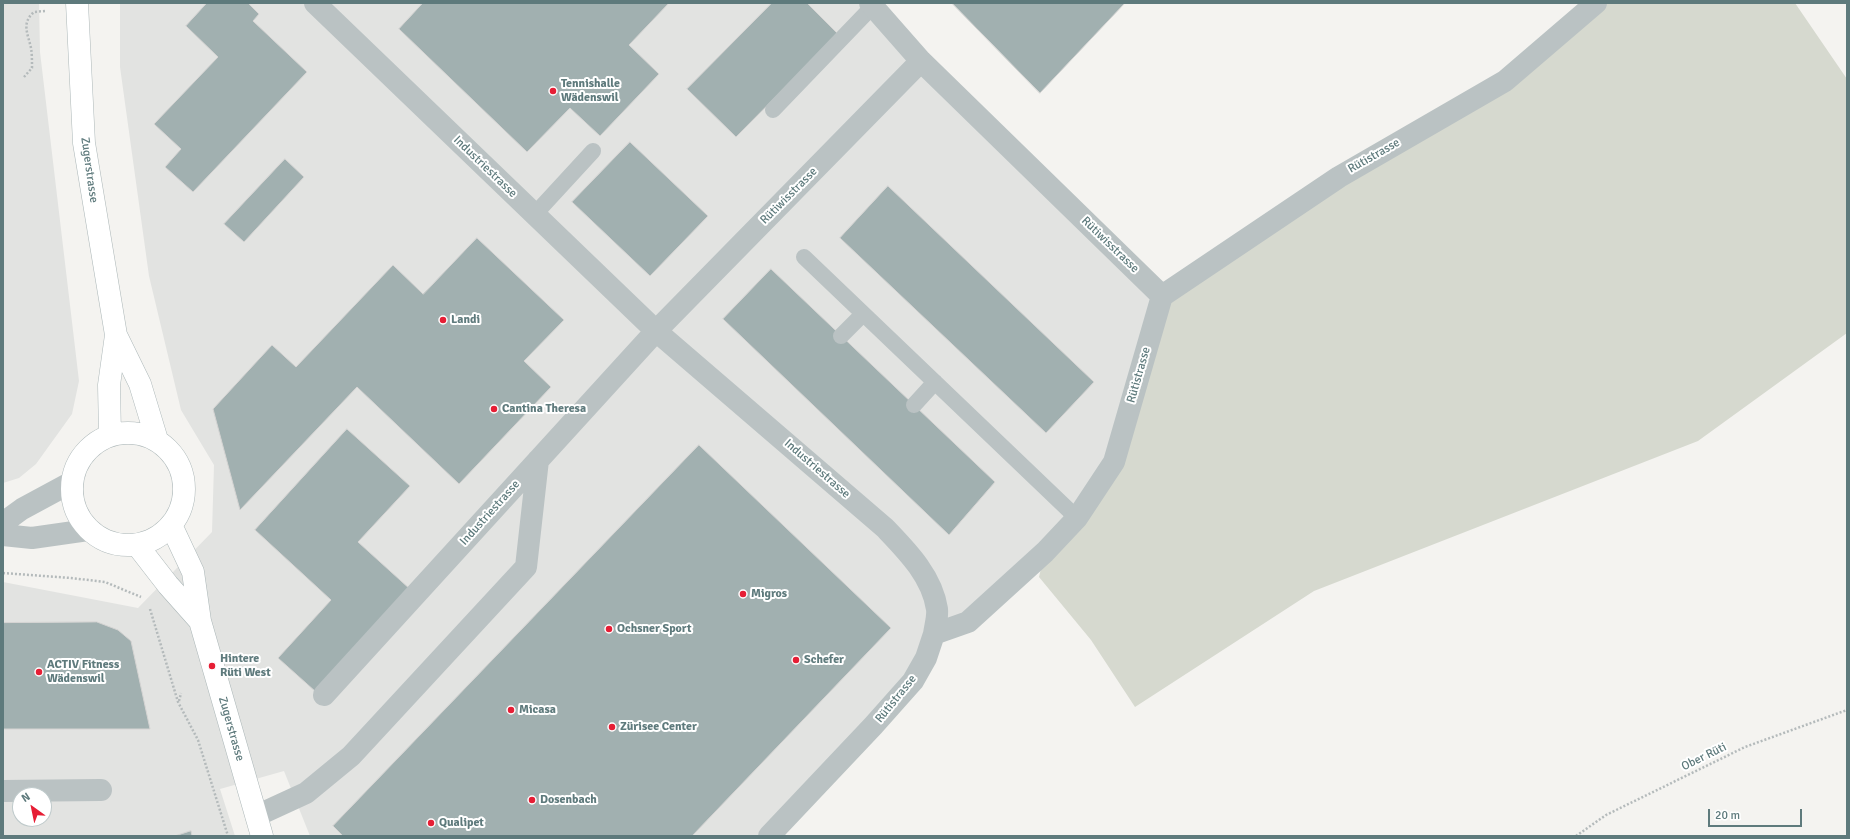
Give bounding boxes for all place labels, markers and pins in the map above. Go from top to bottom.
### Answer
place label: Tennishalle Wädenswil [561,77,620,105]
marker: Tennishalle Wädenswil [548,86,558,96]
place label: Landi [451,313,480,327]
marker: Landi [438,315,448,325]
place label: Cantina Theresa [502,402,586,416]
marker: Cantina Theresa [489,404,499,414]
place label: Migros [751,587,787,601]
marker: Migros [738,589,748,599]
place label: Ochsner Sport [617,622,692,636]
marker: Ochsner Sport [604,624,614,634]
place label: Hintere Rüti West [220,652,271,680]
place label: Schefer [804,653,844,667]
marker: Schefer [791,655,801,665]
place label: ACTIV Fitness Wädenswil [47,658,119,686]
marker: Hintere Rüti West [207,661,217,671]
marker: ACTIV Fitness Wädenswil [34,667,44,677]
place label: Micasa [519,703,556,717]
marker: Micasa [506,705,516,715]
place label: Zürisee Center [620,720,697,734]
marker: Zürisee Center [607,722,617,732]
place label: Dosenbach [540,793,597,807]
marker: Dosenbach [527,795,537,805]
place label: Qualipet [439,816,484,830]
marker: Qualipet [426,818,436,828]

